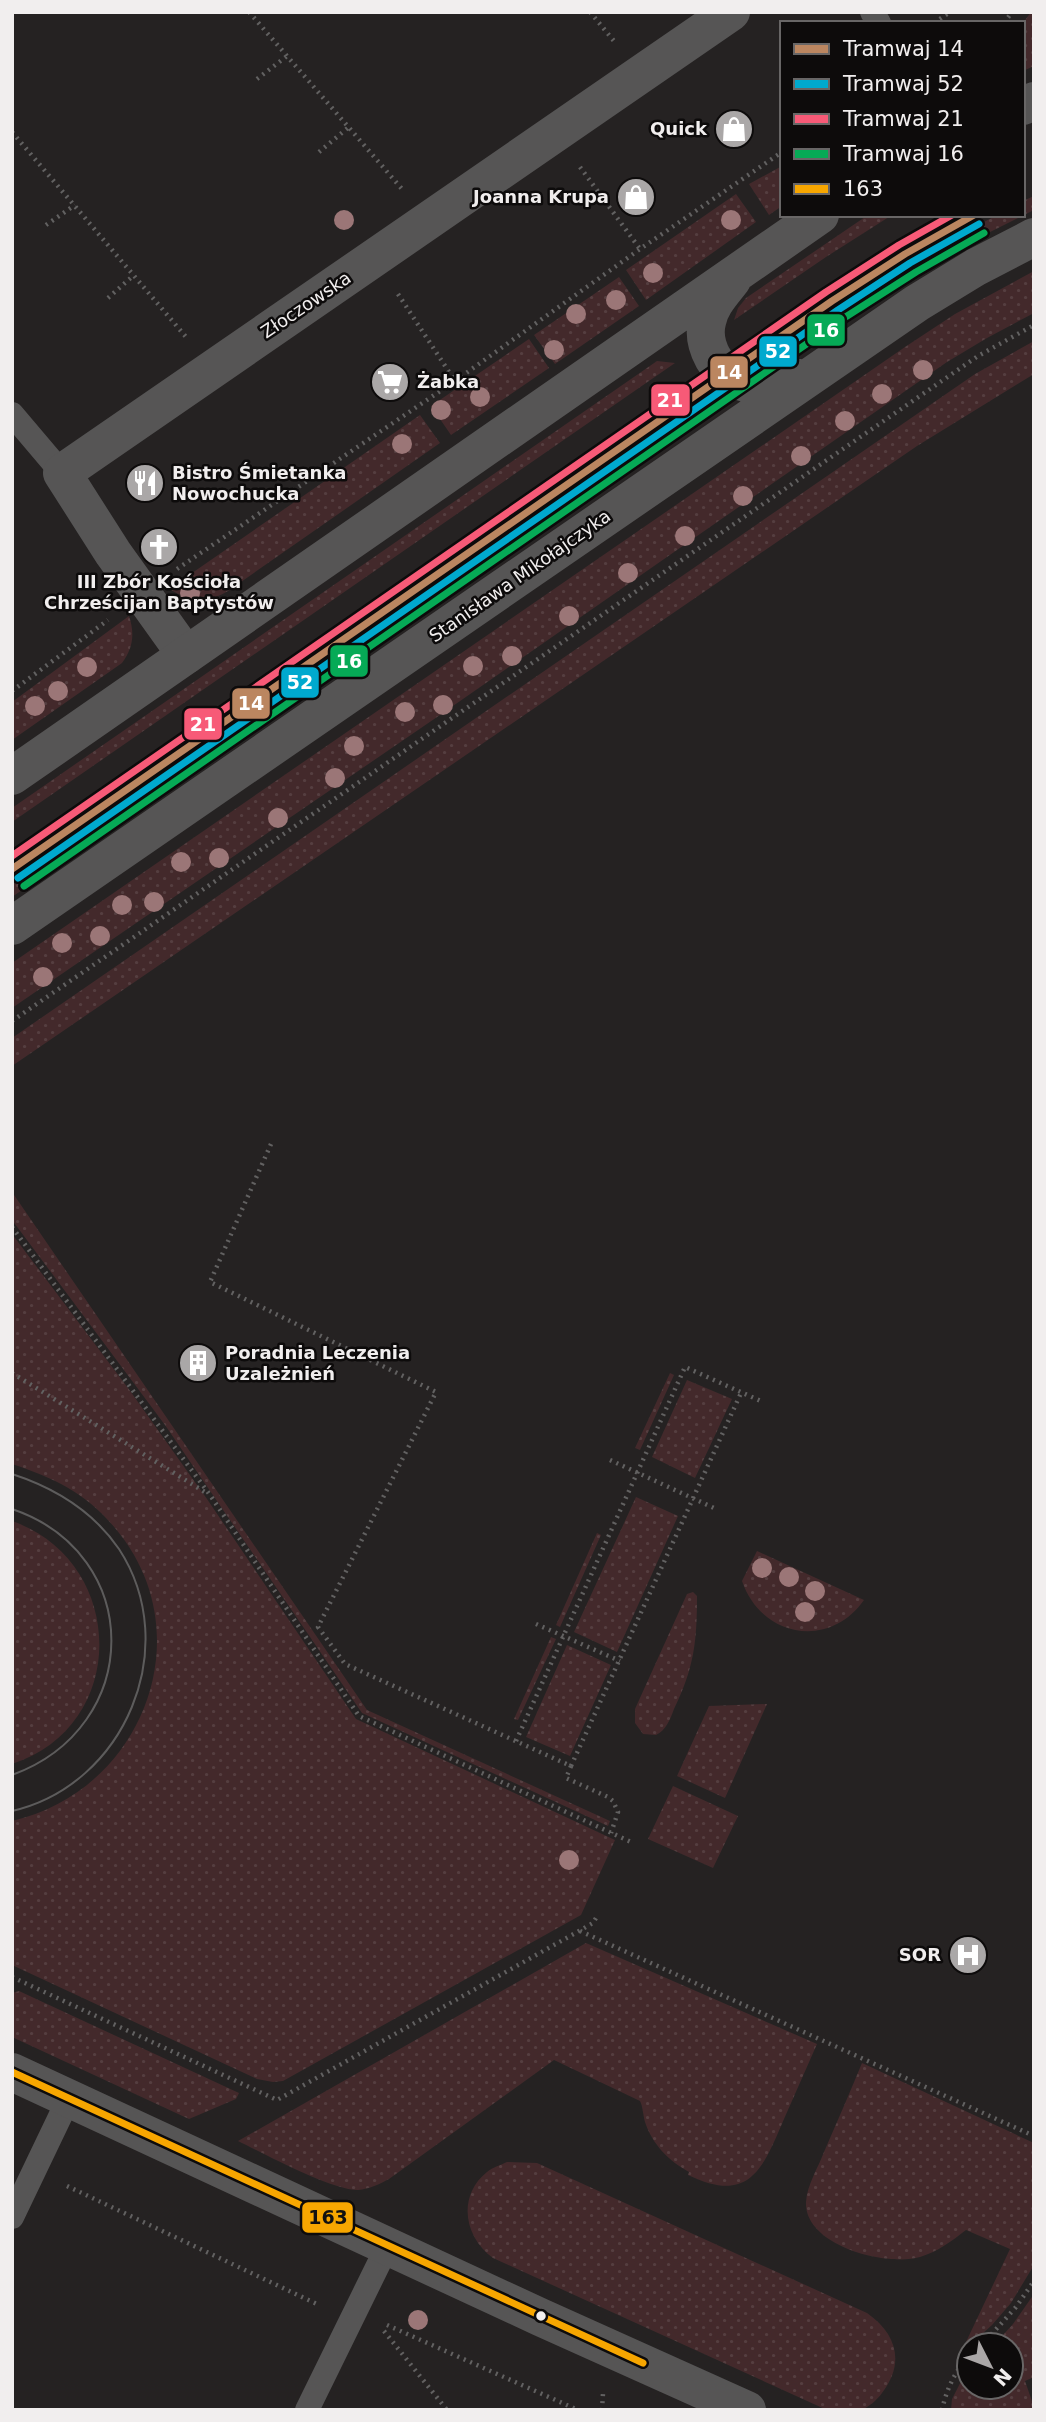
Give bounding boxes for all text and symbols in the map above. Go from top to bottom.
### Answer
legend [780,21,1025,217]
text: Tramwaj 14 [842,37,964,61]
text: Tramwaj 52 [842,72,964,96]
text: Tramwaj 21 [842,107,964,131]
shop icon: Quick [713,108,755,150]
place label: Quick [650,118,708,139]
text: Tramwaj 16 [842,142,964,166]
shop icon: Joanna Krupa [615,176,657,218]
text: 163 [843,177,883,201]
place label: Joanna Krupa [471,186,609,207]
street label: Złoczowska [257,267,355,342]
line badge: 16 [806,313,846,347]
text: 16 [813,319,839,341]
line badge: 52 [758,335,798,368]
text: 52 [765,340,791,362]
line badge: 14 [709,355,749,389]
supermarket icon: Żabka [369,361,411,403]
text: 14 [716,361,742,383]
place label: Żabka [417,371,479,392]
line badge: 21 [650,383,691,417]
text: 21 [657,389,683,411]
restaurant icon: Bistro Śmietanka Nowochucka [124,462,166,504]
place label: Bistro Śmietanka Nowochucka [172,462,347,504]
street label: Stanisława Mikołajczyka [425,505,614,646]
church icon: III Zbór Kościoła Chrześcijan Baptystów [138,526,180,568]
place label: III Zbór Kościoła Chrześcijan Baptystów [44,571,274,613]
line badge: 16 [329,644,369,678]
text: 16 [336,650,362,672]
line badge: 52 [280,666,320,699]
text: 52 [287,671,313,693]
line badge: 14 [231,687,271,720]
text: 14 [238,692,264,714]
line badge: 21 [183,707,223,741]
text: 21 [190,713,216,735]
building icon: Poradnia Leczenia Uzależnień [177,1342,219,1384]
place label: Poradnia Leczenia Uzależnień [225,1342,410,1384]
hospital icon: SOR [947,1934,989,1976]
place label: SOR [899,1944,941,1965]
line badge: 163 [301,2201,354,2234]
text: 163 [308,2206,348,2228]
unlabelled marker [534,2309,548,2323]
north arrow [955,2331,1025,2401]
text: N [989,2364,1016,2391]

